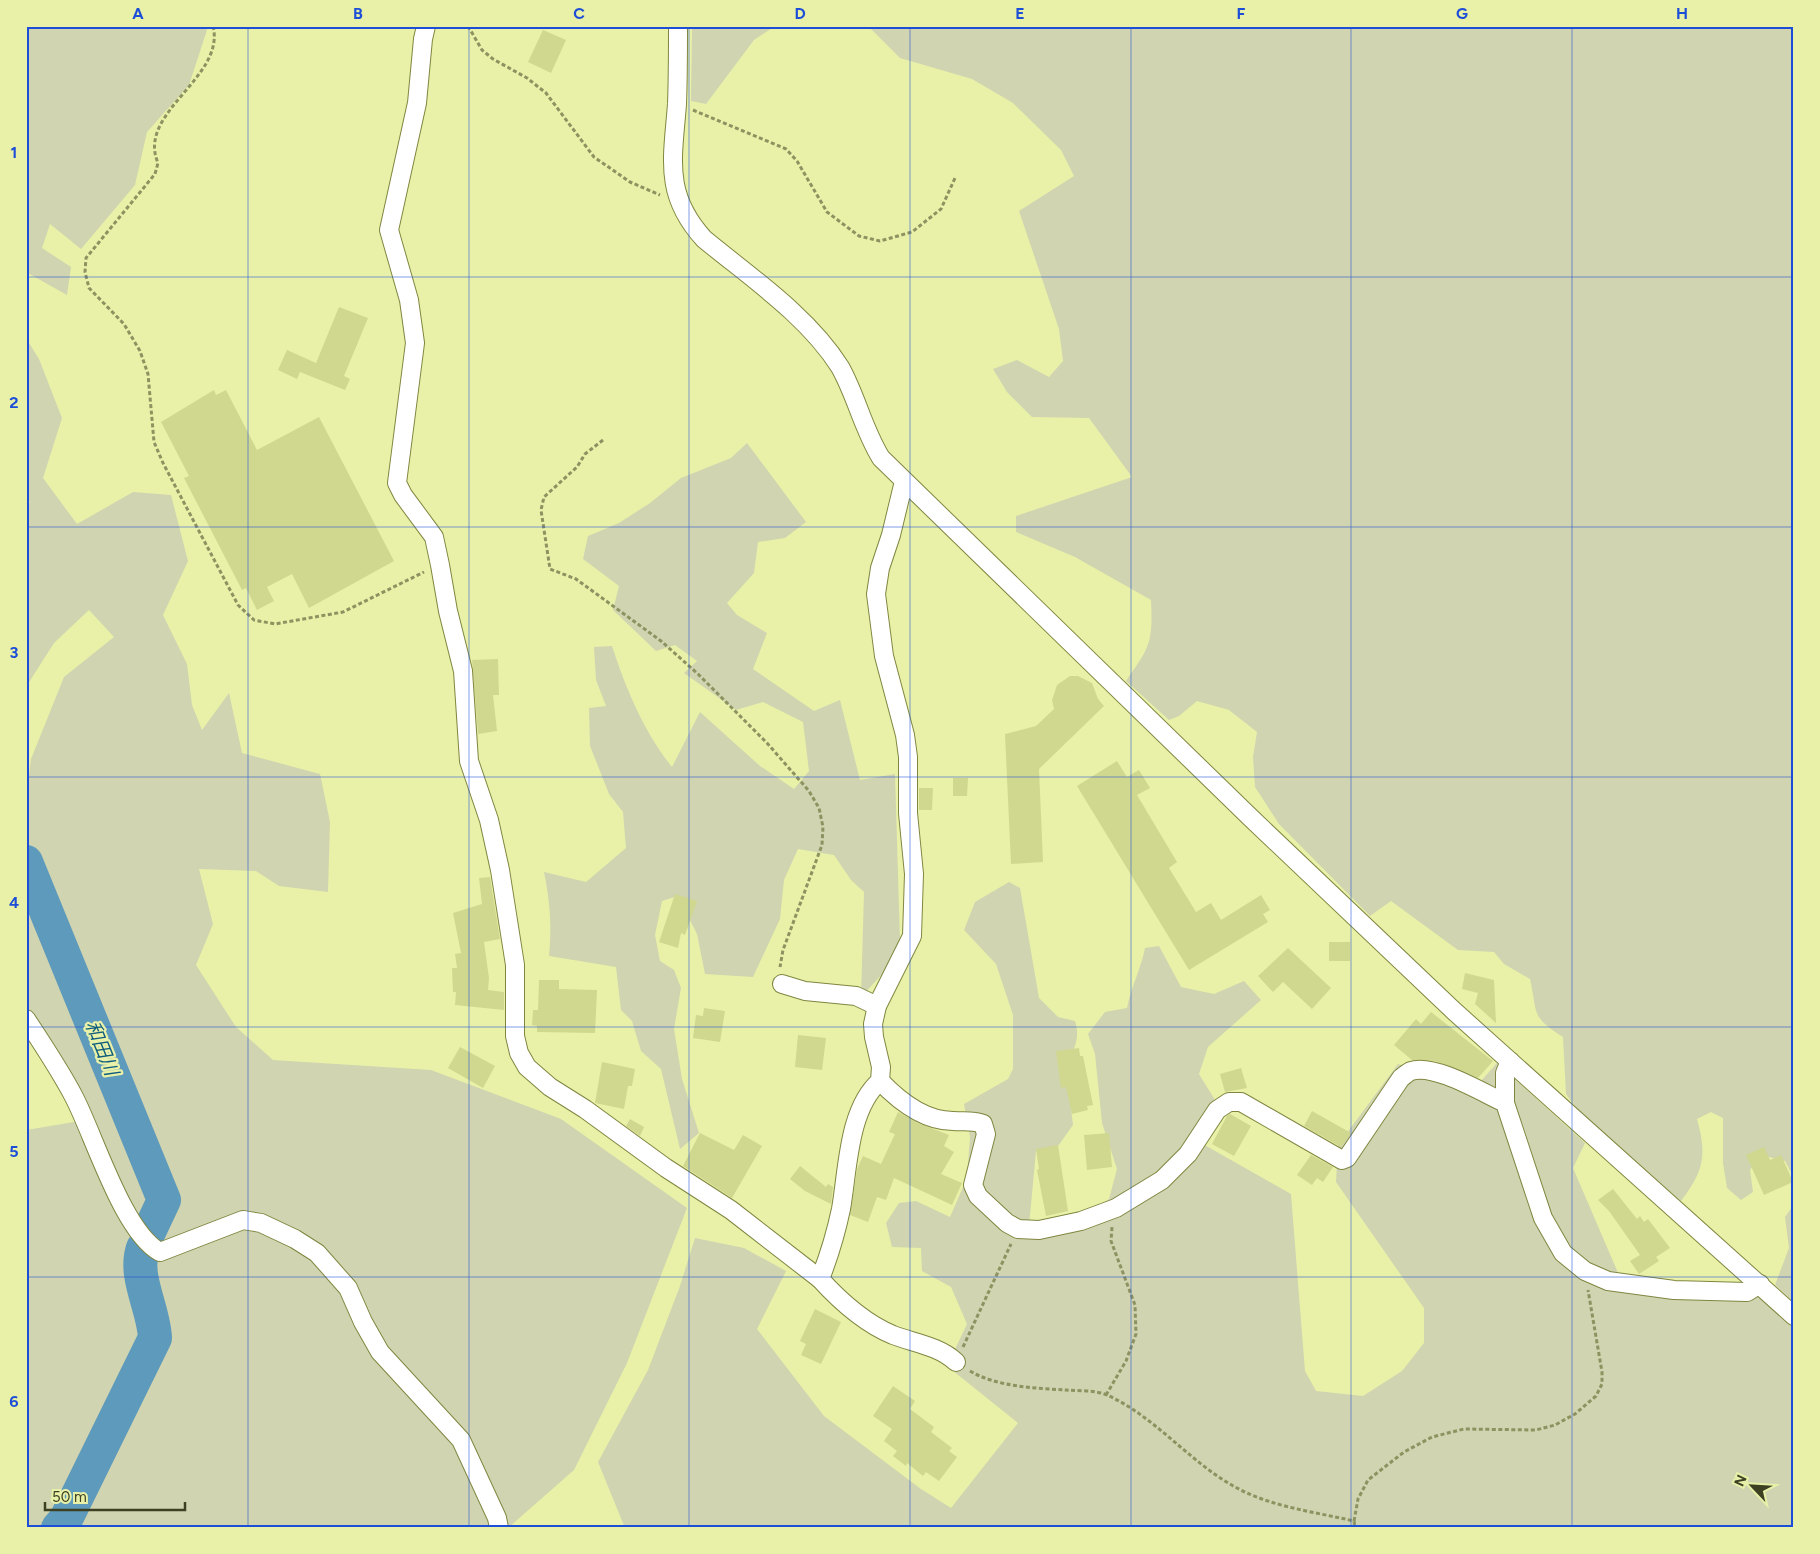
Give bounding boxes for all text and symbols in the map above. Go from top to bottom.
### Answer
text: A [132,4,144,23]
text: B [353,4,363,23]
text: C [573,4,585,23]
text: D [794,4,806,23]
text: E [1015,4,1025,23]
text: F [1237,4,1246,23]
text: G [1456,4,1468,23]
text: H [1676,4,1688,23]
text: 1 [11,143,17,162]
text: 2 [9,393,19,412]
text: 3 [10,643,19,662]
text: 4 [9,893,19,912]
water label: 和田川 [81,1017,124,1081]
text: 5 [9,1142,19,1161]
text: 6 [9,1392,19,1411]
north arrow [1728,1462,1778,1512]
text: N [1731,1472,1751,1489]
scale bar [45,1479,185,1511]
text: 50 m [52,1488,87,1506]

